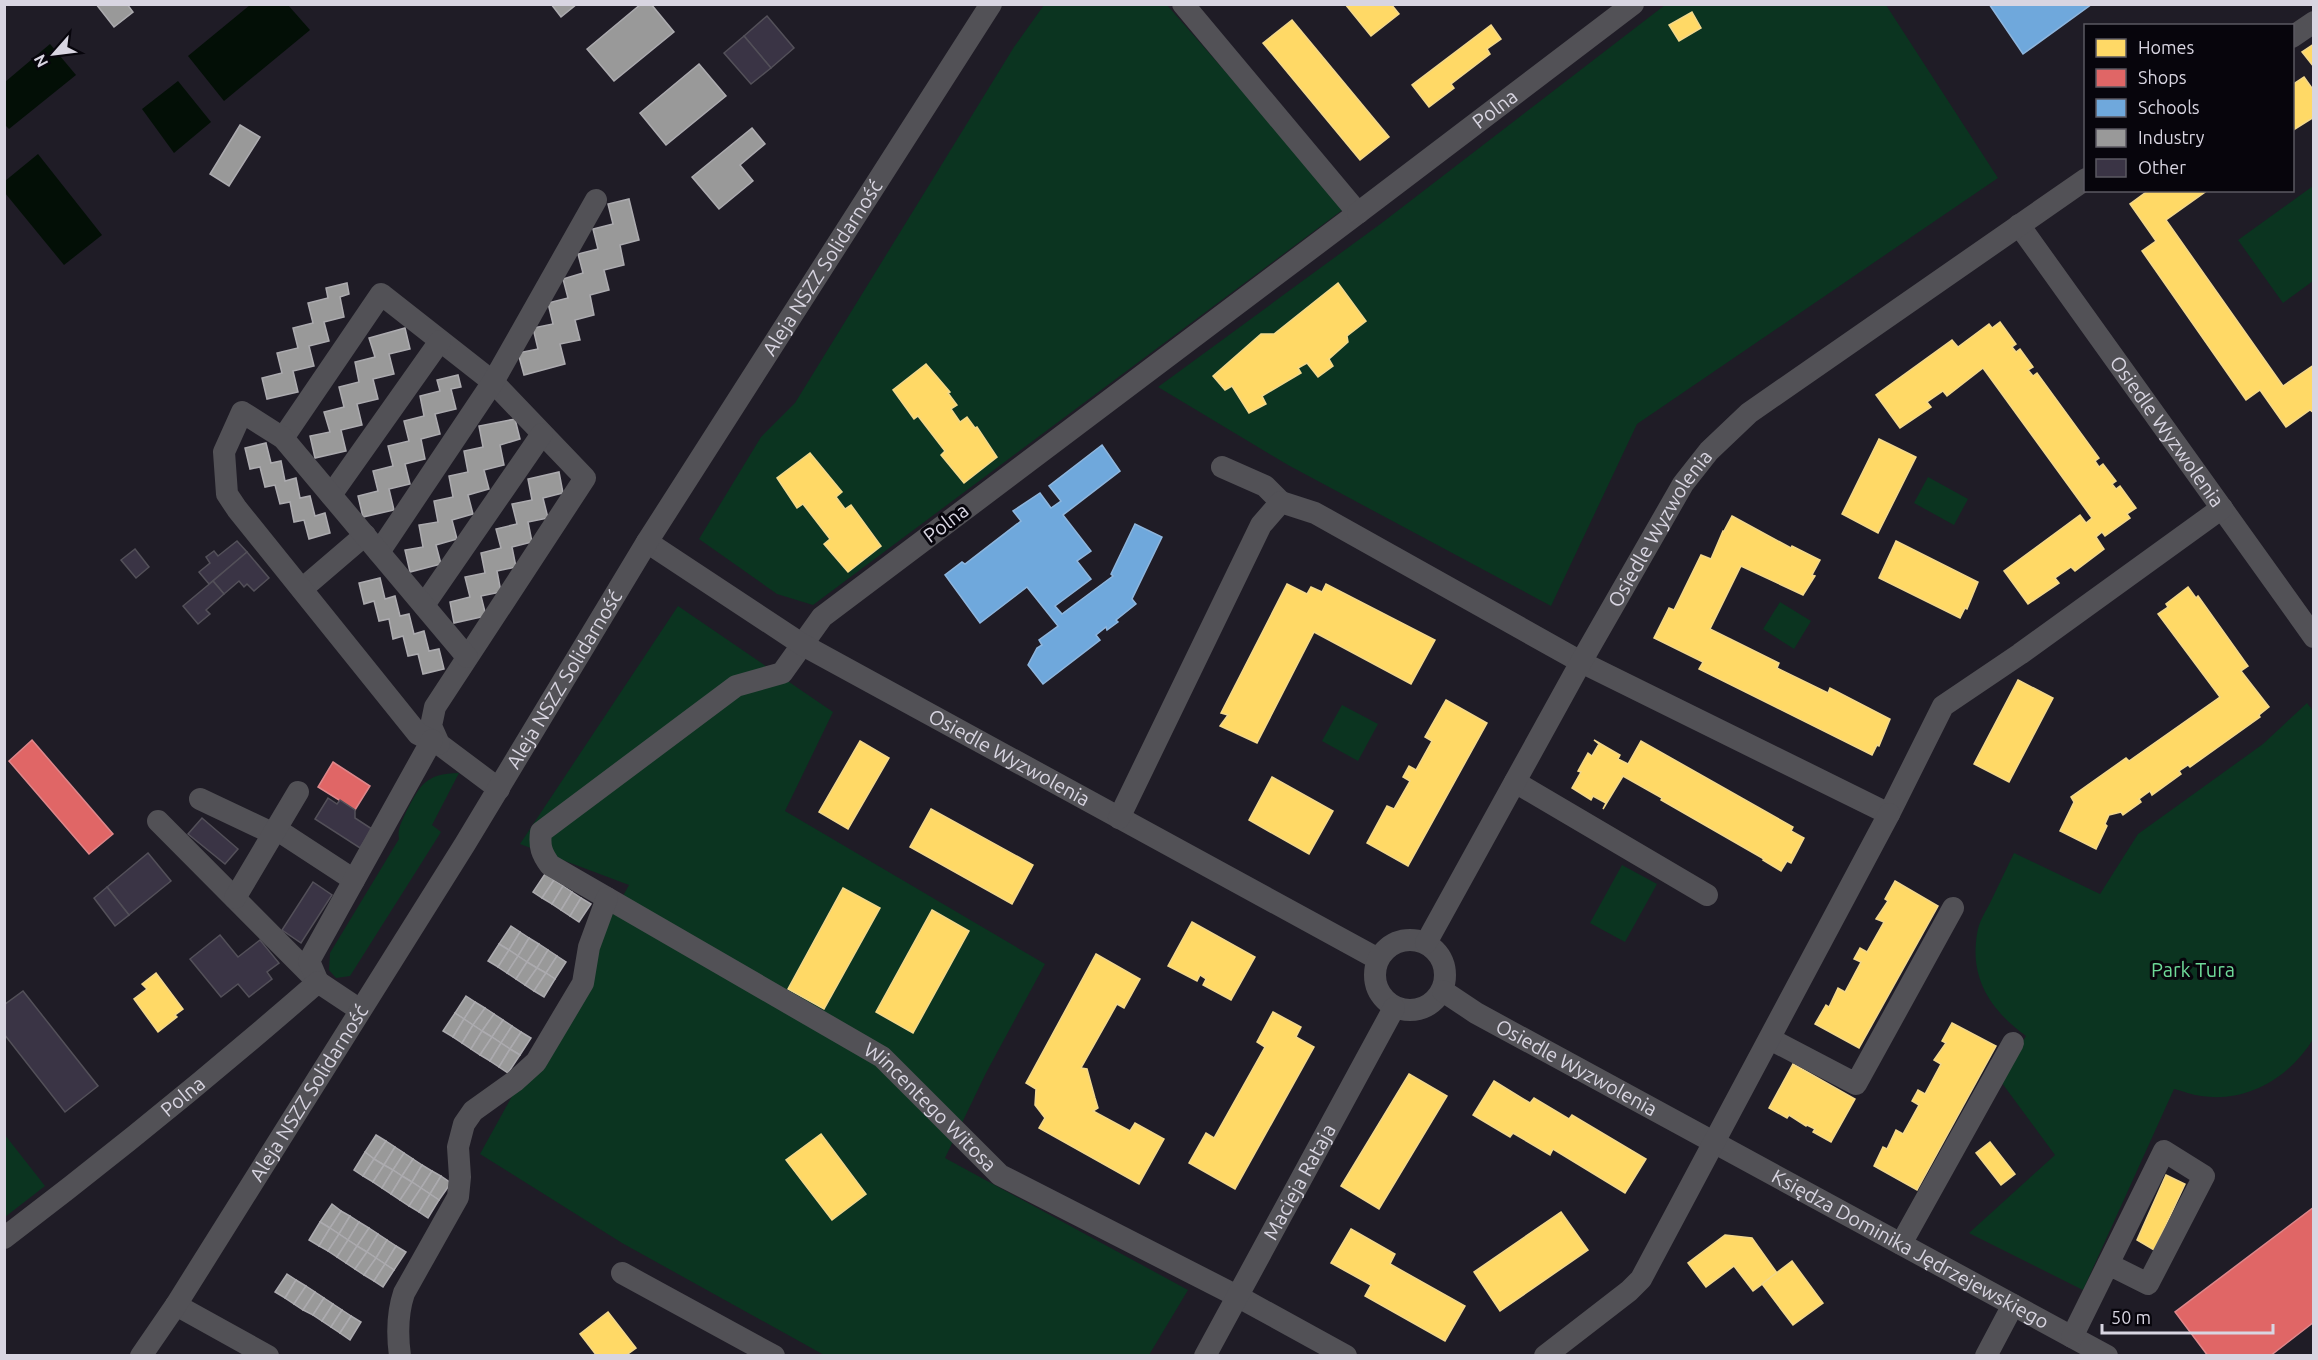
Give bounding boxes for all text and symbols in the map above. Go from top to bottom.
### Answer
north arrow [24,24,84,84]
legend [2084,24,2294,192]
text: Homes [2138,37,2195,57]
text: N [30,52,52,71]
text: Shops [2138,67,2187,87]
street label: Polna [1468,84,1522,133]
text: Schools [2138,97,2200,117]
text: Industry [2138,127,2205,147]
text: Other [2138,157,2186,177]
street label: Aleja NSZZ Solidarność [757,175,887,360]
street label: Osiedle Wyzwolenia [2105,351,2229,511]
street label: Osiedle Wyzwolenia [1603,445,1716,611]
street label: Polna [919,498,973,547]
street label: Aleja NSZZ Solidarność [501,586,626,773]
street label: Osiedle Wyzwolenia [925,704,1094,811]
park label: Park Tura [2151,958,2235,981]
street label: Aleja NSZZ Solidarność [244,1000,372,1185]
street label: Osiedle Wyzwolenia [1492,1014,1661,1120]
street label: Wincentego Witosa [860,1037,1002,1176]
street label: Polna [156,1071,209,1121]
street label: Macieja Rataja [1258,1120,1340,1244]
street label: Księdza Dominika Jędrzejewskiego [1768,1164,2053,1333]
scale bar [2102,1297,2273,1335]
text: 50 m [2111,1307,2151,1327]

